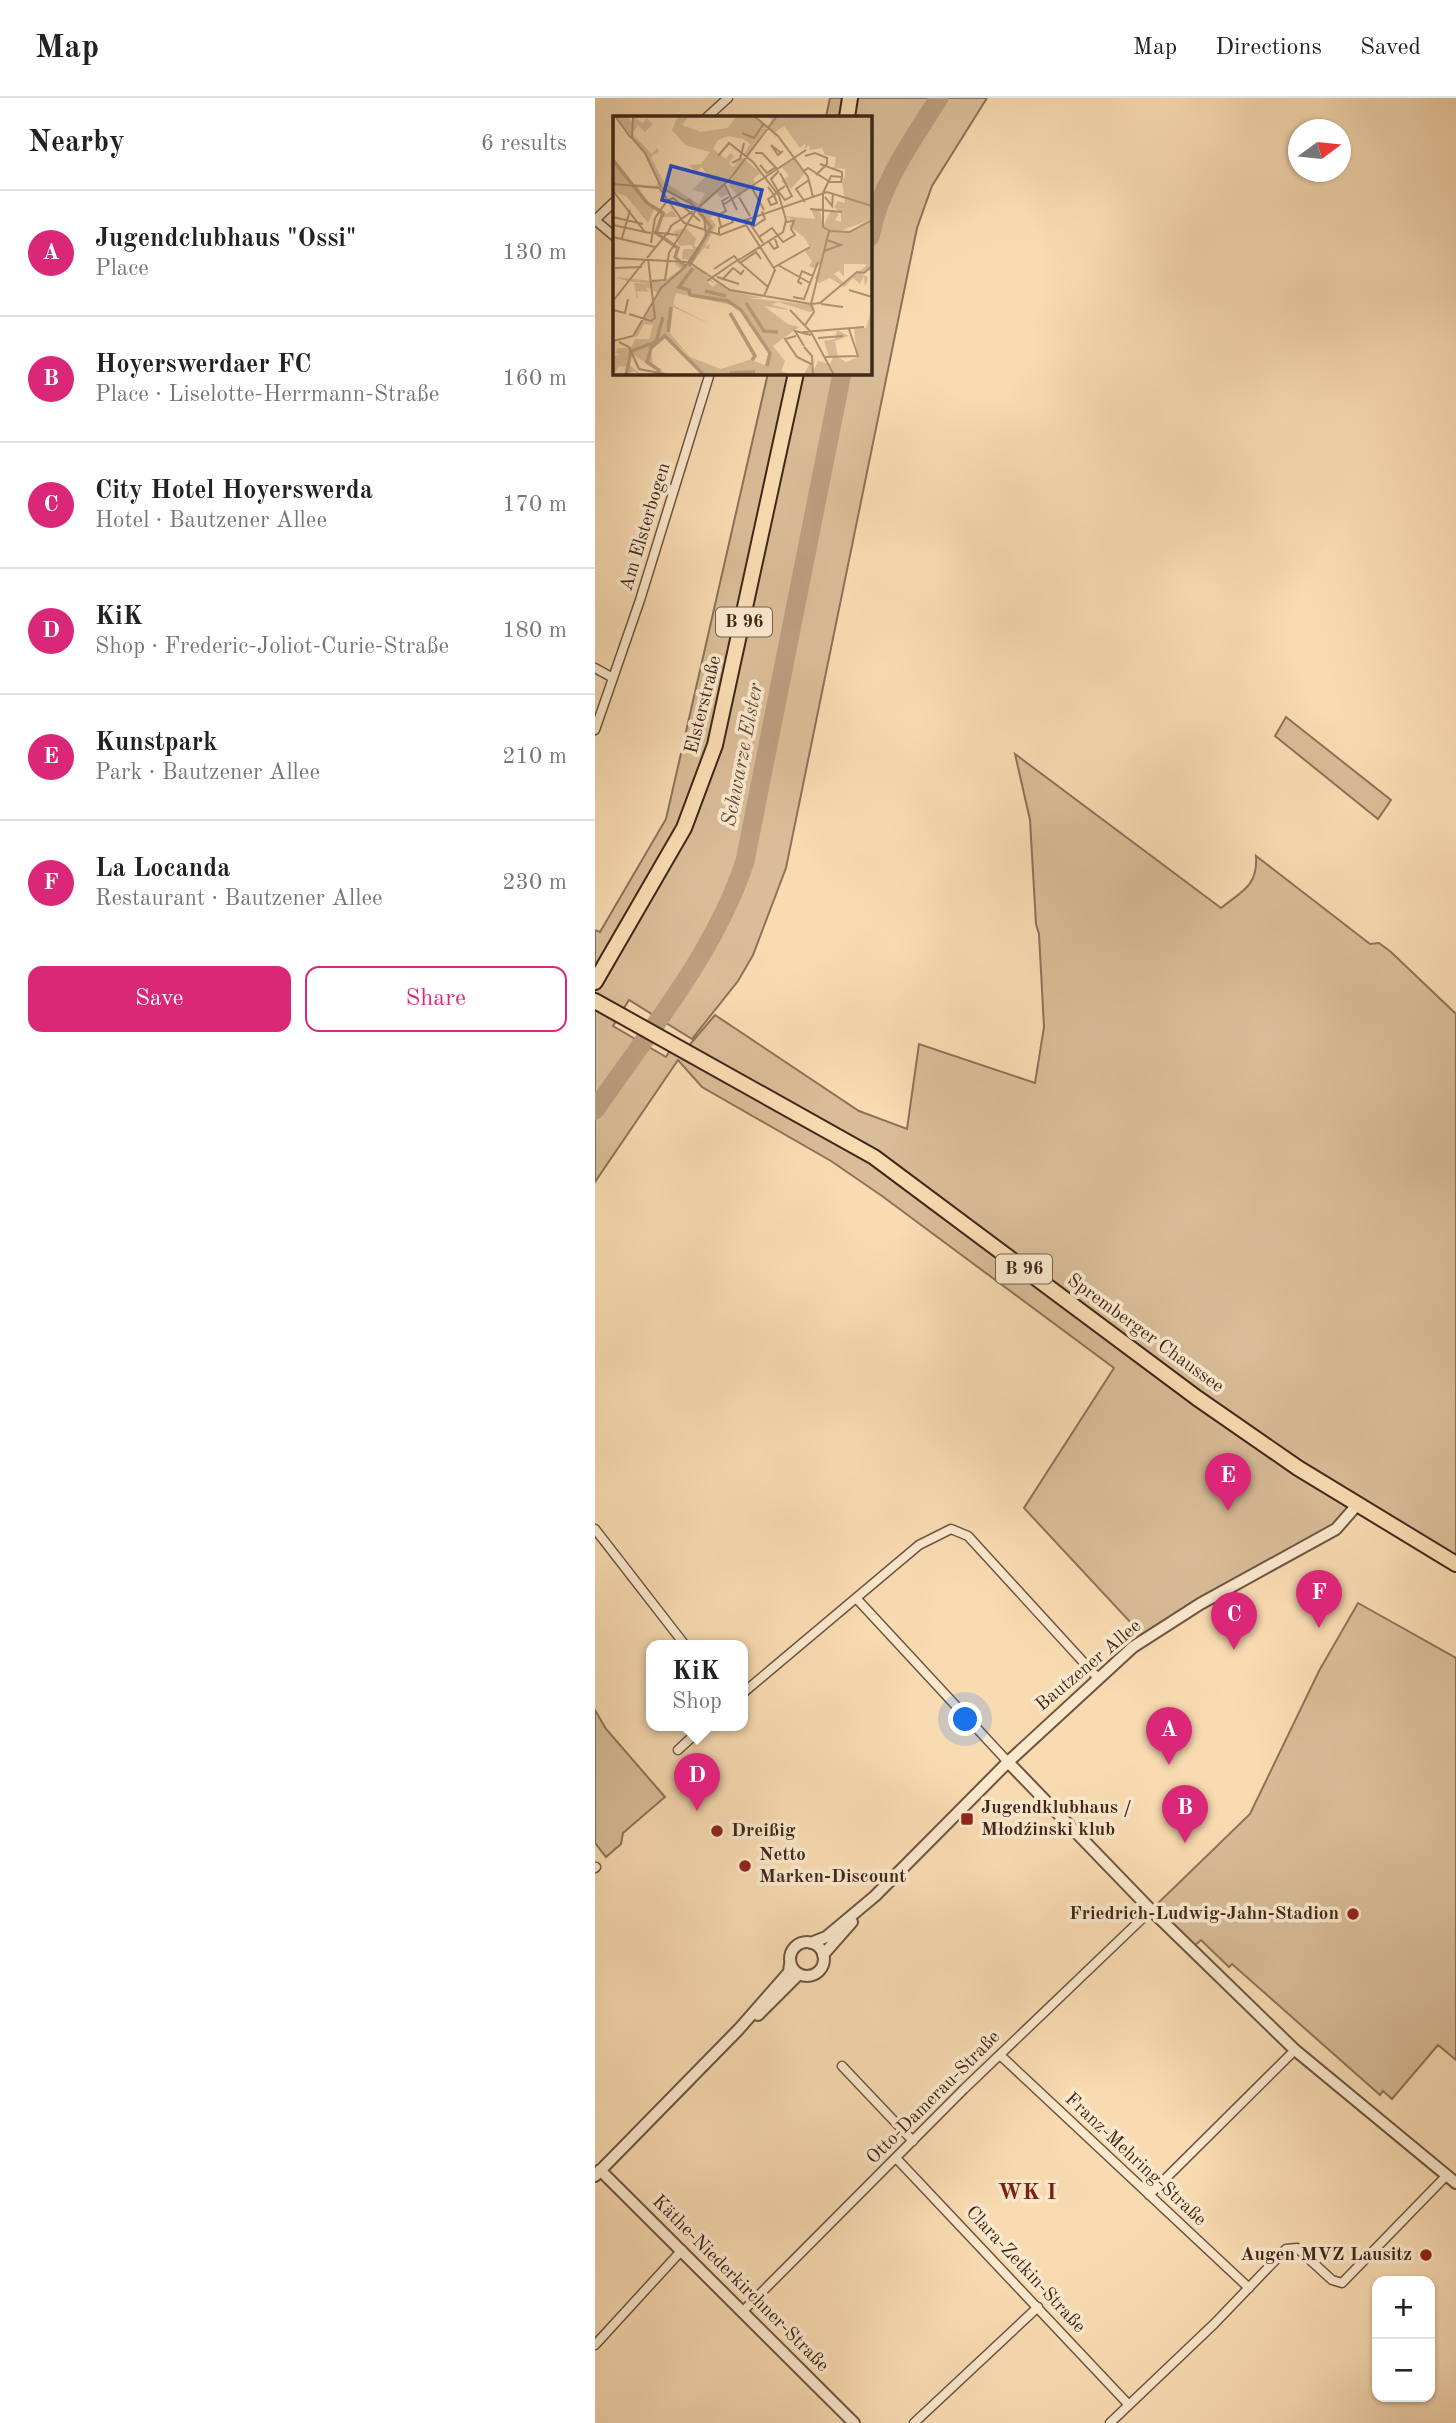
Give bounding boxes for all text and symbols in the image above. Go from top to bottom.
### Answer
text: Map [35,32,99,65]
text: Map [1133,36,1177,60]
text: Directions [1215,36,1322,60]
text: Saved [1360,36,1421,60]
inset map [613,116,871,374]
north arrow [1288,119,1351,182]
text: Nearby [28,128,125,158]
text: 6 results [481,132,567,155]
text: Jugendclubhaus "Ossi" [95,226,356,252]
text: A [42,241,60,264]
text: 130 m [502,241,567,264]
text: Place [95,257,149,280]
text: Hoyerswerdaer FC [95,352,312,378]
text: B [43,367,59,390]
text: 160 m [502,367,567,390]
text: Place · Liselotte-Herrmann-Straße [95,383,439,406]
street label: Am Elsterbogen [617,461,675,593]
text: City Hotel Hoyerswerda [95,478,373,504]
text: C [43,493,59,516]
text: 170 m [502,493,567,516]
text: Hotel · Bautzener Allee [95,509,327,532]
text: KiK [95,604,143,630]
road number: B 96 [716,608,772,636]
text: D [42,619,60,642]
text: 180 m [502,619,567,642]
text: Shop · Frederic-Joliot-Curie-Straße [95,635,449,658]
street label: Elsterstraße [683,654,725,756]
water label: Schwarze Elster [719,681,767,829]
text: Kunstpark [95,730,218,756]
text: E [43,745,59,768]
text: 210 m [502,745,567,768]
text: Park · Bautzener Allee [95,761,320,784]
text: La Locanda [95,856,230,882]
text: F [43,871,59,894]
text: 230 m [502,871,567,894]
text: Restaurant · Bautzener Allee [95,887,383,910]
button: Save [28,966,291,1032]
button: Share [305,966,567,1032]
road number: B 96 [996,1254,1052,1284]
street label: Spremberger Chaussee [1063,1271,1227,1397]
pin: E [1205,1453,1251,1511]
pin: F [1296,1570,1342,1628]
pin: C [1211,1592,1257,1650]
street label: Bautzener Allee [1033,1617,1145,1715]
popup [646,1640,748,1731]
text: KiK [672,1659,720,1685]
text: Shop [672,1690,722,1713]
your location [948,1702,982,1736]
pin: A [1146,1707,1192,1765]
pin: D [674,1753,720,1811]
pin: B [1162,1785,1208,1843]
place label: Jugendklubhaus / Młodźinski klub [981,1799,1132,1840]
marker: Jugendklubhaus / Młodźinski klub [959,1811,975,1827]
place label: Dreißig [731,1822,796,1841]
marker: Dreißig [709,1823,725,1839]
place label: Netto Marken-Discount [759,1846,906,1887]
marker: Netto Marken-Discount [737,1858,753,1874]
place label: Friedrich-Ludwig-Jahn-Stadion [1069,1905,1339,1924]
marker: Friedrich-Ludwig-Jahn-Stadion [1345,1906,1361,1922]
street label: Otto-Damerau-Straße [864,2028,1004,2168]
street label: Franz-Mehring-Straße [1061,2090,1209,2230]
district label: WK I [997,2181,1057,2204]
street label: Käthe-Niederkirchner-Straße [648,2192,832,2376]
street label: Clara-Zetkin-Straße [961,2203,1089,2337]
place label: Augen MVZ Lausitz [1240,2246,1412,2265]
marker: Augen MVZ Lausitz [1418,2247,1434,2263]
map controls [1372,2276,1435,2402]
button: + [1372,2276,1435,2339]
button: − [1372,2339,1435,2402]

